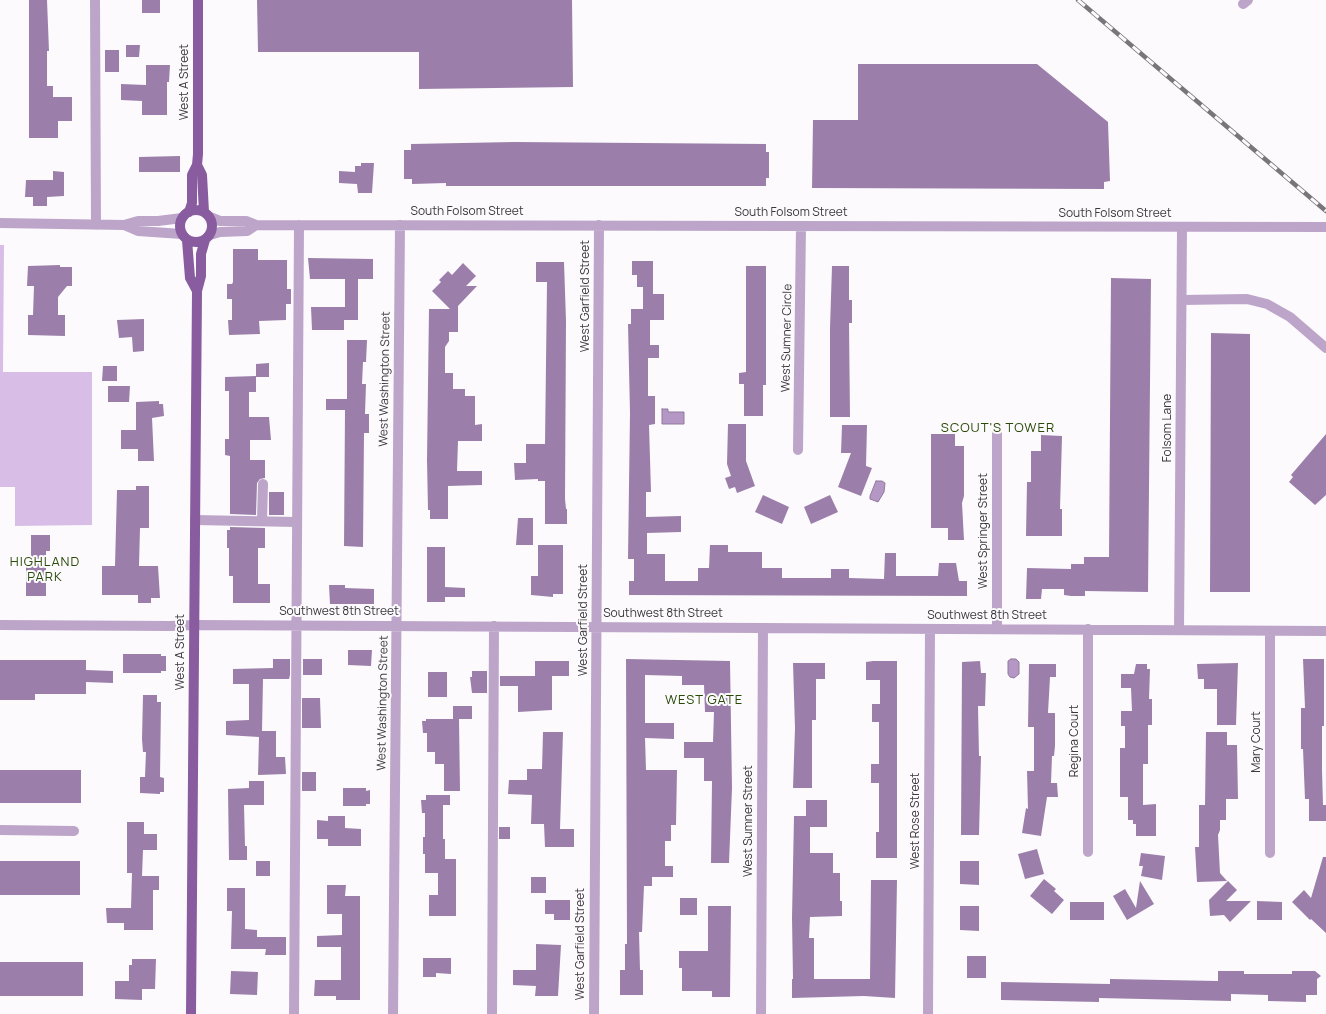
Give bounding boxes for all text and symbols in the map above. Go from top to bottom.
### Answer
street label: West A Street [178,44,192,120]
street label: South Folsom Street [411,205,523,219]
street label: South Folsom Street [735,206,847,220]
street label: South Folsom Street [1059,207,1171,221]
street label: West Garfield Street [579,240,593,352]
street label: West Sumner Circle [779,284,795,392]
street label: West Washington Street [377,311,393,447]
street label: Folsom Lane [1161,394,1175,462]
district label: SCOUT'S TOWER [941,420,1055,436]
street label: West Springer Street [977,473,991,589]
district label: HIGHLAND PARK [10,554,80,585]
street label: West Garfield Street [577,564,591,676]
street label: Southwest 8th Street [279,605,399,619]
street label: Southwest 8th Street [603,607,723,621]
street label: Southwest 8th Street [927,609,1047,623]
street label: West A Street [174,614,188,690]
street label: West Washington Street [375,635,391,771]
district label: WEST GATE [665,692,743,708]
street label: Regina Court [1068,705,1082,777]
street label: Mary Court [1250,711,1264,773]
street label: West Sumner Street [742,765,756,877]
street label: West Rose Street [909,773,923,869]
street label: West Garfield Street [574,888,588,1000]

